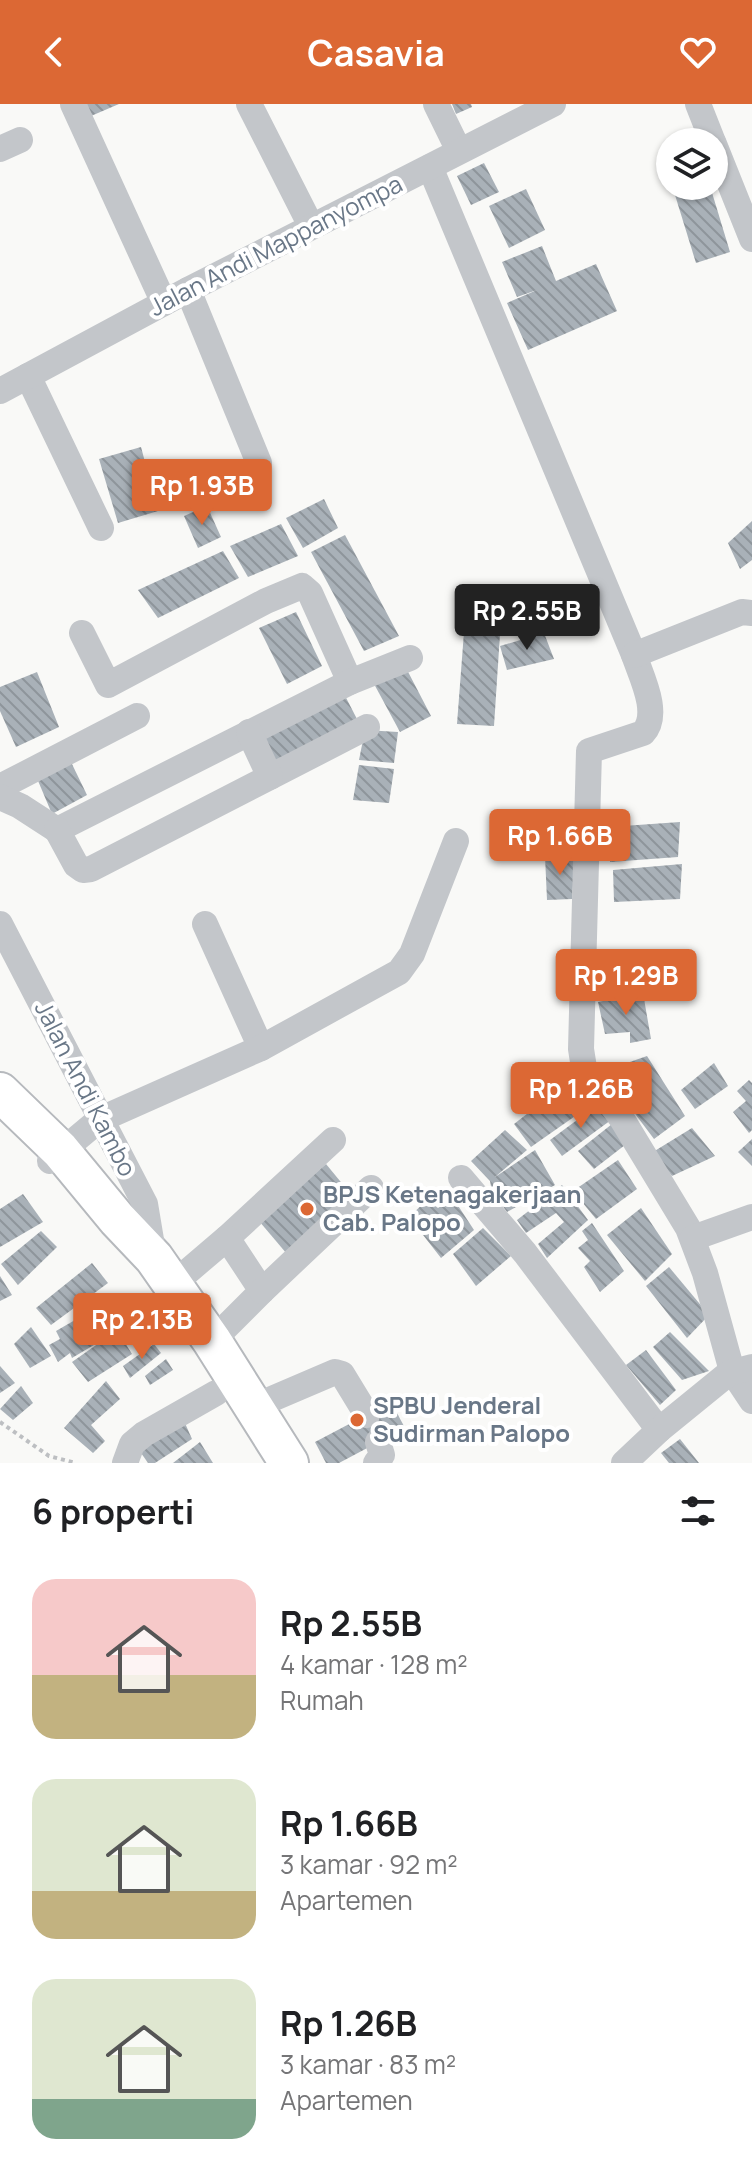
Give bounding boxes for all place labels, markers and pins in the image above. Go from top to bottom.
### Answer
pin: Rp 1.93B [119,459,285,527]
pin: Rp 2.55B [444,584,610,652]
pin: Rp 1.66B [477,809,643,877]
pin: Rp 1.29B [543,949,709,1017]
pin: Rp 1.26B [498,1062,664,1130]
place label: BPJS Ketenagakerjaan Cab. Palopo [323,1177,582,1238]
marker: BPJS Ketenagakerjaan Cab. Palopo [298,1200,316,1218]
pin: Rp 2.13B [59,1293,225,1361]
place label: SPBU Jenderal Sudirman Palopo [373,1388,570,1449]
marker: SPBU Jenderal Sudirman Palopo [348,1411,366,1429]

